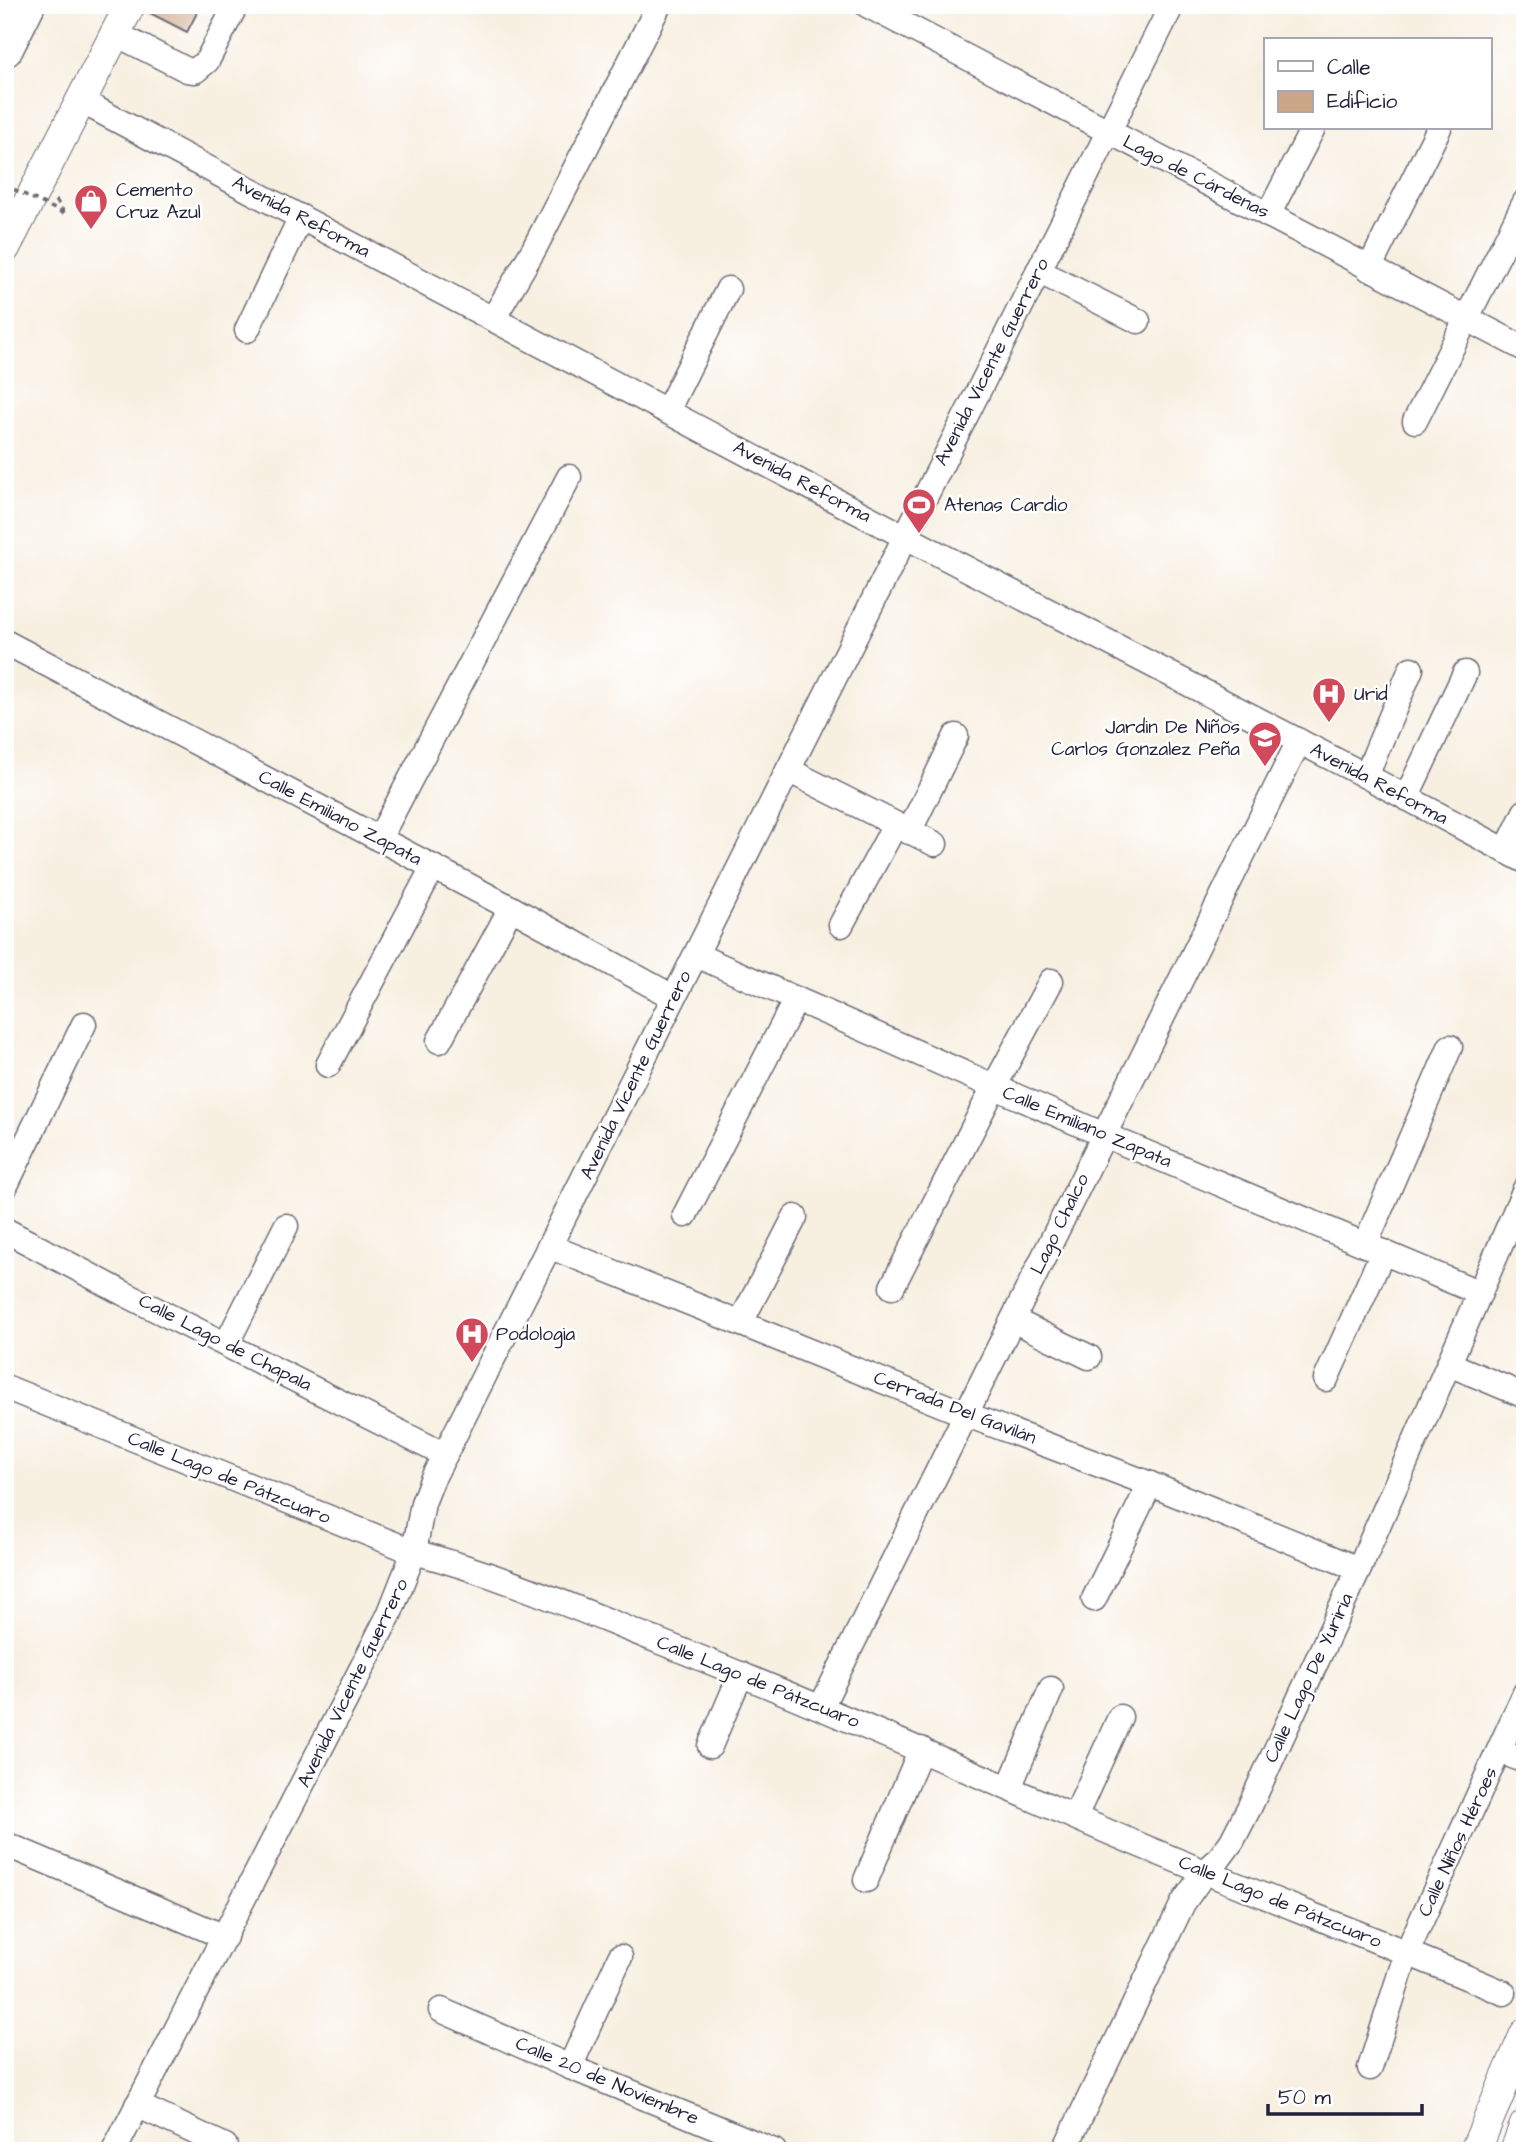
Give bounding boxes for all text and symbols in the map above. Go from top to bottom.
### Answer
legend [1264,38,1492,130]
text: Calle [1327,53,1371,82]
text: Edificio [1327,87,1397,116]
street label: Lago de Cárdenas [1118,128,1274,226]
street label: Avenida Reforma [227,169,375,265]
place label: Cemento Cruz Azul [116,177,201,226]
shop icon: Cemento Cruz Azul [72,182,110,231]
street label: Avenida Vicente Guerrero [928,253,1056,470]
street label: Avenida Reforma [728,434,876,530]
sports icon: Atenas Cardio [900,486,938,535]
place label: Atenas Cardio [944,492,1068,519]
hospital icon: Urid [1310,675,1348,724]
place label: Urid [1354,681,1388,708]
place label: Jardin De Niños Carlos Gonzalez Peña [1051,714,1240,763]
school or university icon: Jardin De Niños Carlos Gonzalez Peña [1246,719,1284,768]
street label: Avenida Reforma [1305,736,1453,832]
street label: Calle Emiliano Zapata [254,764,427,873]
street label: Avenida Vicente Guerrero [574,966,699,1184]
street label: Calle Emiliano Zapata [998,1079,1176,1175]
street label: Lago Chalco [1024,1169,1097,1279]
street label: Calle Lago de Chapala [133,1288,316,1399]
hospital icon: Podologia [453,1315,491,1364]
place label: Podologia [496,1321,576,1349]
street label: Cerrada Del Gavilán [870,1365,1040,1451]
street label: Calle Lago de Pátzcuaro [123,1425,335,1532]
street label: Avenida Vicente Guerrero [291,1574,416,1792]
street label: Calle Lago De Yuriria [1258,1588,1361,1768]
street label: Calle Lago de Pátzcuaro [652,1629,864,1736]
street label: Calle Niños Héroes [1412,1763,1504,1921]
street label: Calle Lago de Pátzcuaro [1174,1849,1386,1956]
street label: Calle 20 de Noviembre [511,2030,703,2132]
scale bar [1268,2072,1422,2116]
text: 50 m [1278,2083,1332,2112]

